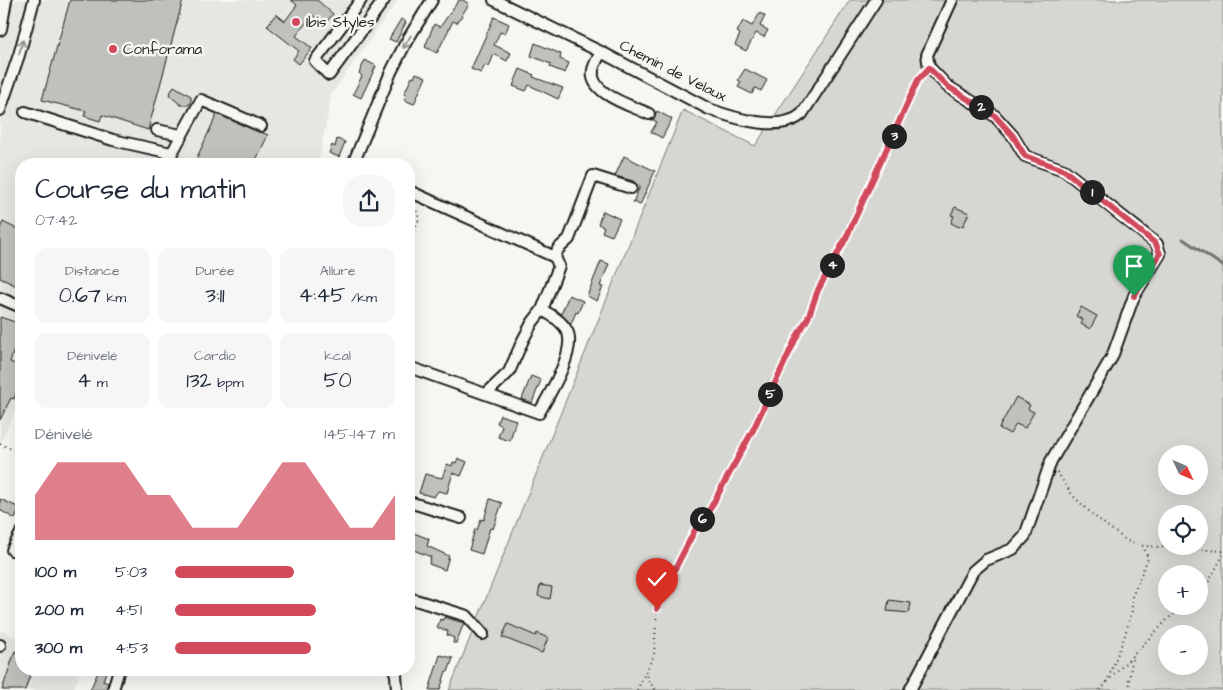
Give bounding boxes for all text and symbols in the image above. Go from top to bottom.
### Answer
place label: Ibis Styles [306,12,375,34]
marker: Ibis Styles [290,16,302,28]
one-way arrow [401,34,411,48]
street label: Chemin de Velaux [616,35,731,107]
place label: Conforama [123,39,202,60]
one-way arrow [17,40,27,56]
marker: Conforama [107,43,119,55]
pin: 2 [968,94,994,120]
text: 2 [977,97,986,117]
pin: 3 [882,124,906,148]
text: 3 [891,126,898,146]
text: Course du matin [35,170,246,209]
button: share [343,175,395,227]
pin: 1 [1080,180,1104,204]
text: 1 [1092,182,1093,202]
text: 07:42 [35,209,78,231]
pin [1113,245,1155,296]
pin: 4 [820,252,844,278]
icon: arrive [1120,252,1148,280]
text: 4 [828,255,837,275]
text: Distance [65,261,120,281]
text: Durée [195,261,235,281]
text: Allure [320,261,356,281]
text: 0.67 [59,281,101,310]
text: 3:11 [205,281,225,310]
text: 4:45 [298,281,345,310]
text: km [101,288,126,308]
text: /km [345,288,377,308]
text: Dénivelé [67,346,118,366]
text: Cardio [194,346,236,366]
text: kcal [324,346,351,366]
text: 4 [77,366,91,395]
text: 132 [186,366,212,395]
text: 50 [324,366,352,395]
text: m [91,373,108,393]
text: bpm [212,373,244,393]
pin: 5 [758,382,782,406]
text: 5 [766,384,775,404]
text: Dénivelé [35,423,93,445]
text: 145–147 m [324,423,395,445]
north arrow [1158,445,1208,495]
map controls [1158,445,1208,675]
button: locate [1158,505,1208,555]
pin: 6 [690,506,714,532]
text: 6 [698,509,707,529]
pin [636,558,678,609]
text: 100 m [35,561,76,583]
text: 5:03 [115,561,147,583]
icon: check [643,565,671,593]
button: + [1158,565,1208,615]
text: 200 m [35,599,83,621]
text: 4:51 [115,599,142,621]
button: − [1158,625,1208,675]
text: 300 m [35,637,82,659]
text: 4:53 [115,637,148,659]

